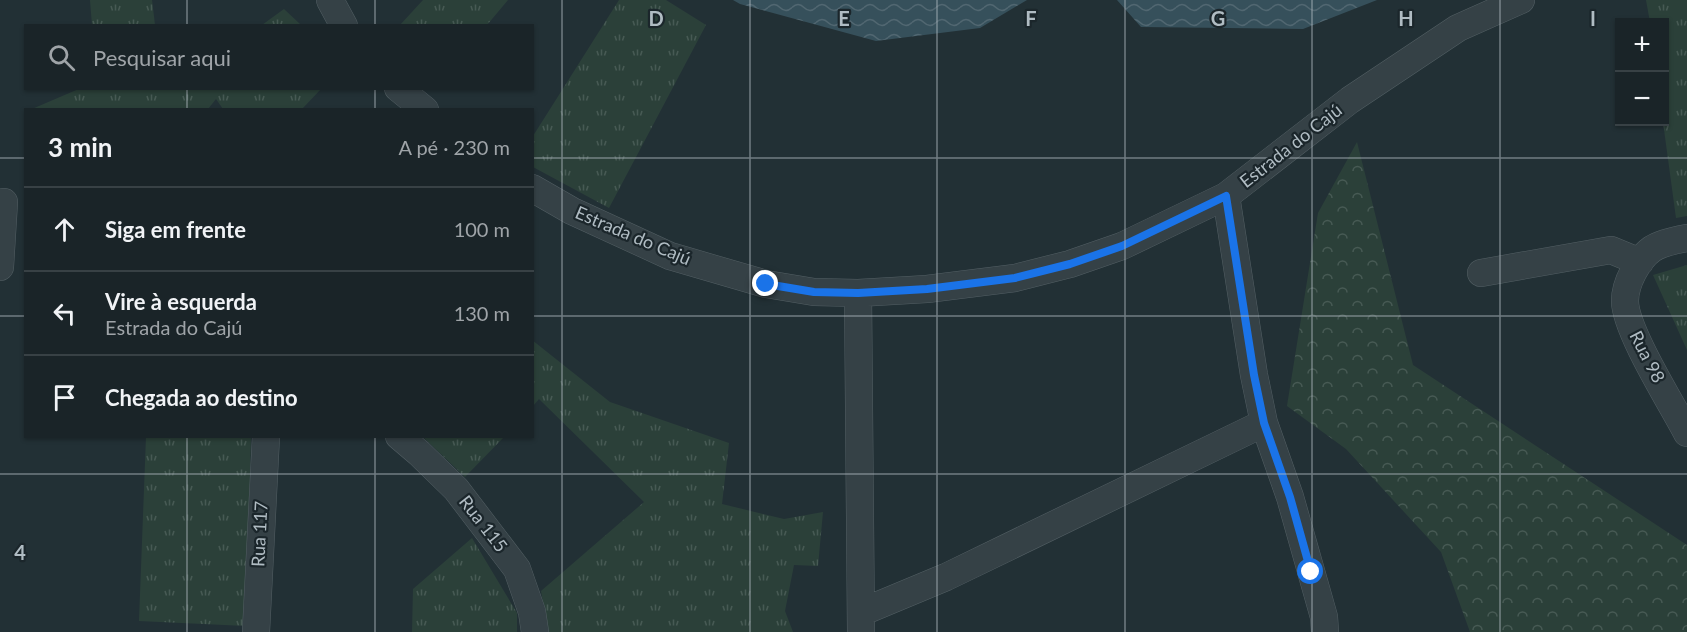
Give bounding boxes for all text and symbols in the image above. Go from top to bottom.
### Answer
text: D [648,6,664,30]
text: E [838,6,850,30]
text: F [1025,6,1037,30]
text: G [1211,6,1225,30]
text: H [1398,6,1414,30]
text: I [1590,6,1596,30]
map controls [1615,18,1669,126]
button: + [1615,18,1669,72]
search box [24,24,534,90]
icon: search [45,41,78,74]
text: Pesquisar aqui [93,44,231,71]
button: − [1615,72,1669,126]
street label: Estrada do Cajú [1235,98,1346,192]
text: 3 min [48,131,112,163]
text: A pé · 230 m [398,135,510,159]
street label: Estrada do Cajú [572,201,695,269]
icon: ahead [48,213,81,246]
text: Siga em frente [105,216,246,243]
text: 100 m [454,217,510,241]
route end [752,270,778,296]
text: Vire à esquerda [105,288,257,315]
icon: left [48,297,81,330]
text: 130 m [454,301,510,325]
text: Estrada do Cajú [105,315,242,339]
street label: Rua 98 [1626,327,1670,386]
icon: arrive [48,381,81,414]
text: Chegada ao destino [105,384,298,411]
street label: Rua 115 [455,491,513,556]
street label: Rua 117 [246,501,272,567]
text: 4 [14,540,26,564]
route start [1297,558,1323,584]

